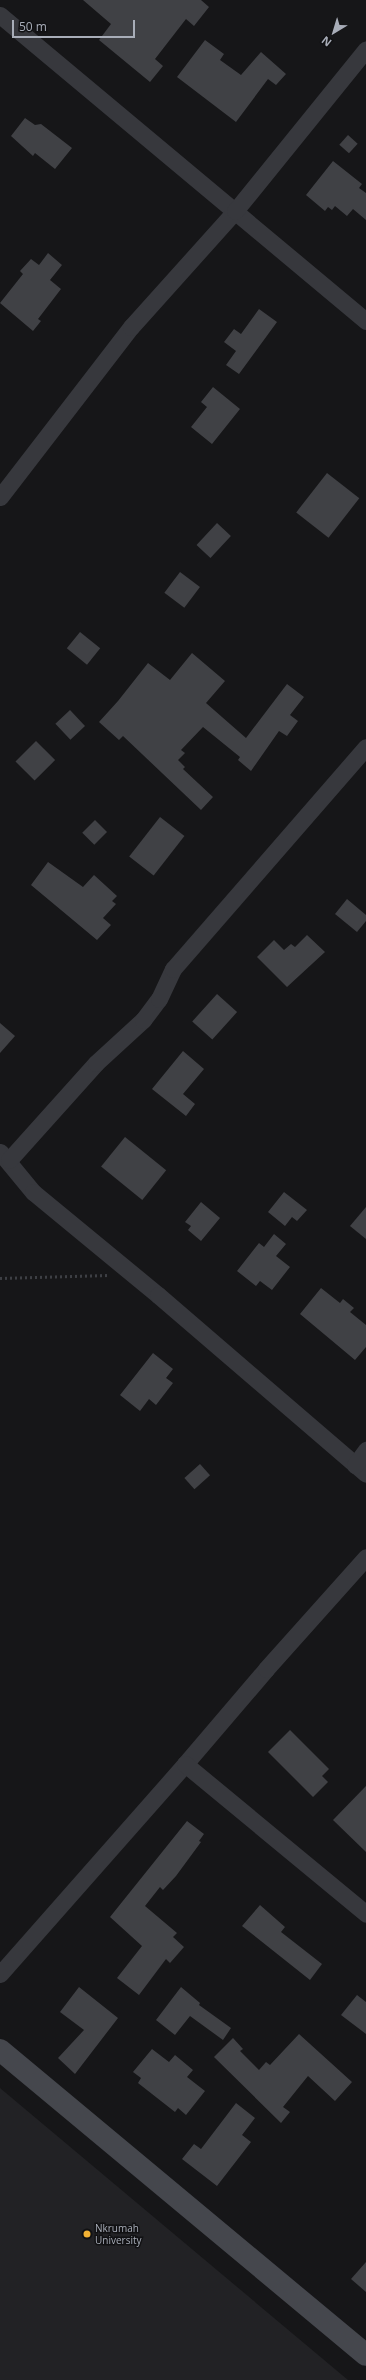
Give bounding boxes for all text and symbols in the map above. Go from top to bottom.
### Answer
scale bar [14,12,137,38]
north arrow [314,12,354,52]
text: 50 m [19,18,47,35]
text: N [318,33,334,51]
place label: Nkrumah University [95,2222,142,2246]
marker: Nkrumah University [82,2229,92,2239]

